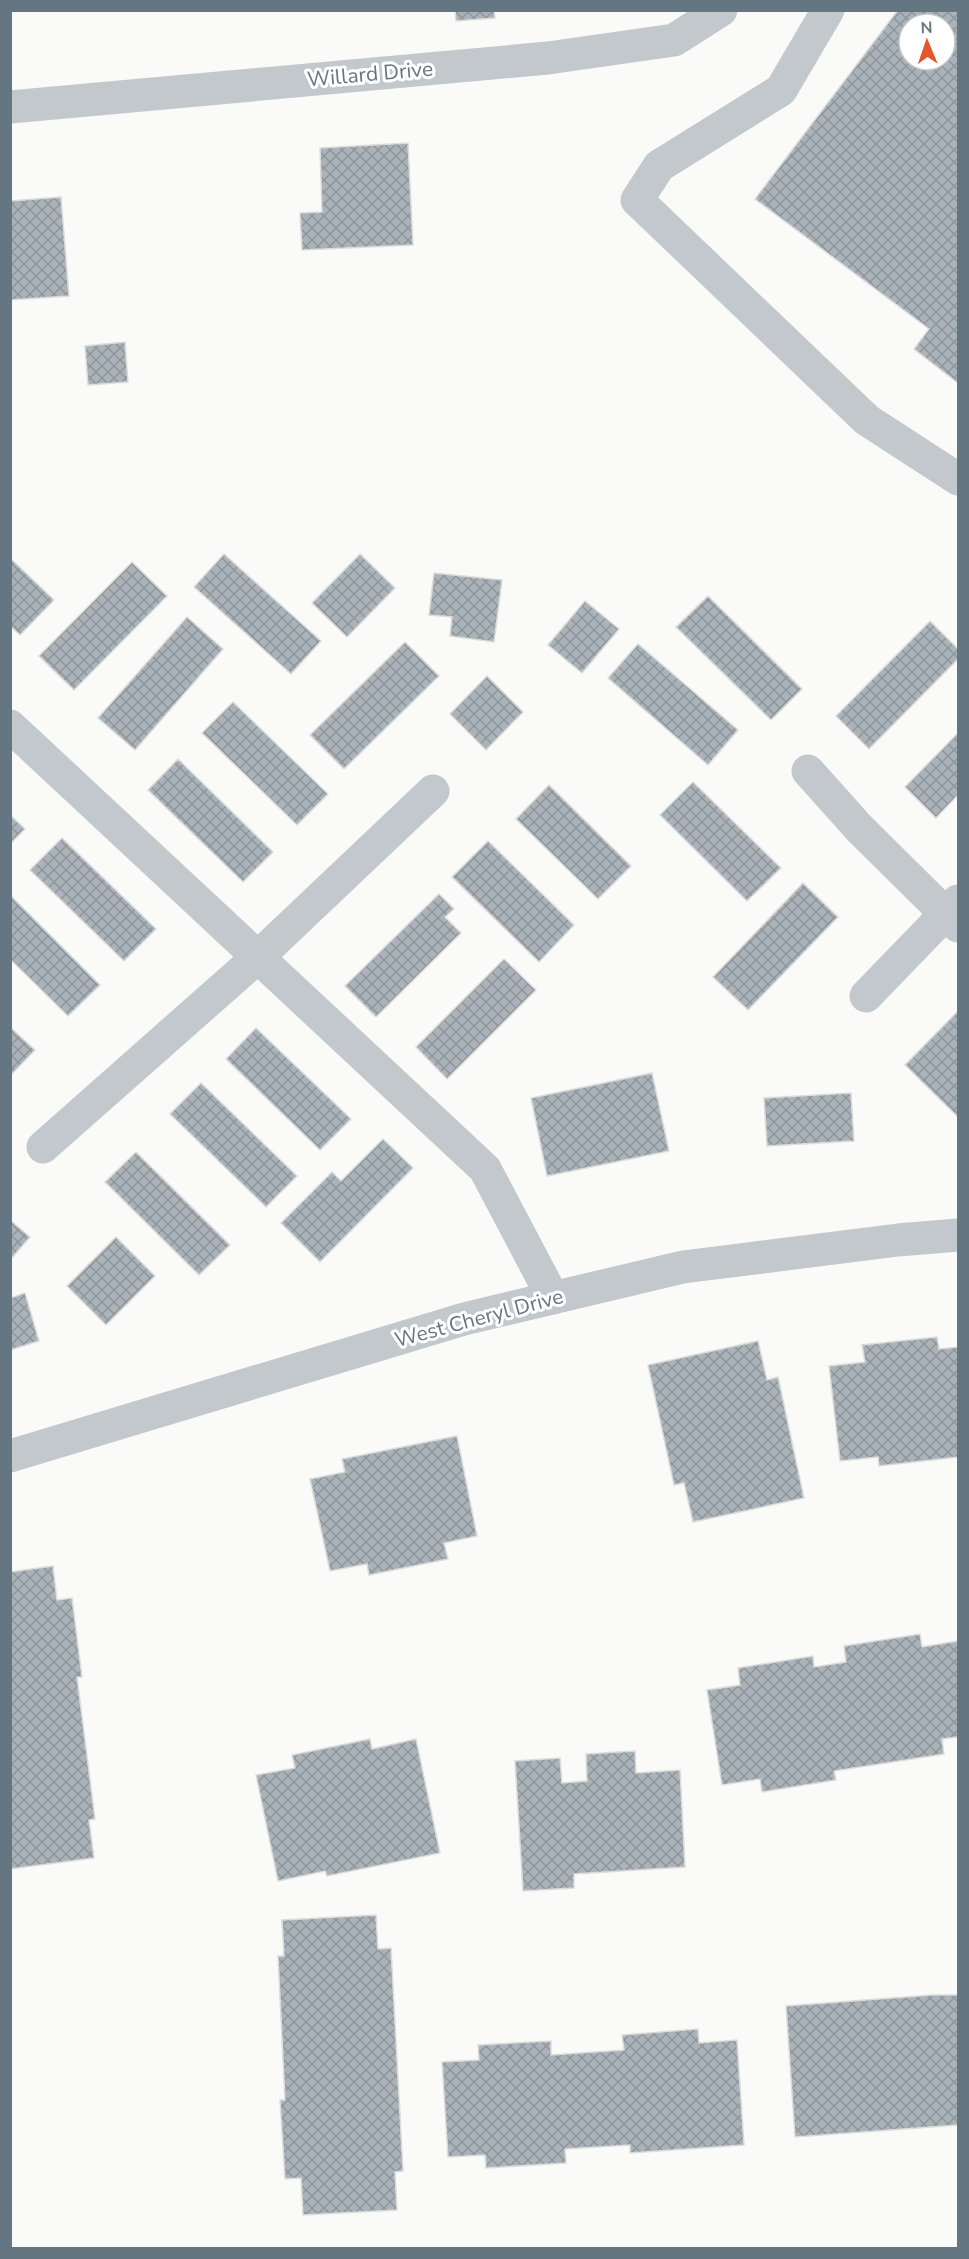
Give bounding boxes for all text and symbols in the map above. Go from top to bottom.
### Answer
north arrow [897,12,957,72]
text: N [920,17,933,39]
street label: Willard Drive [306,55,434,93]
street label: West Cheryl Drive [392,1282,566,1354]

